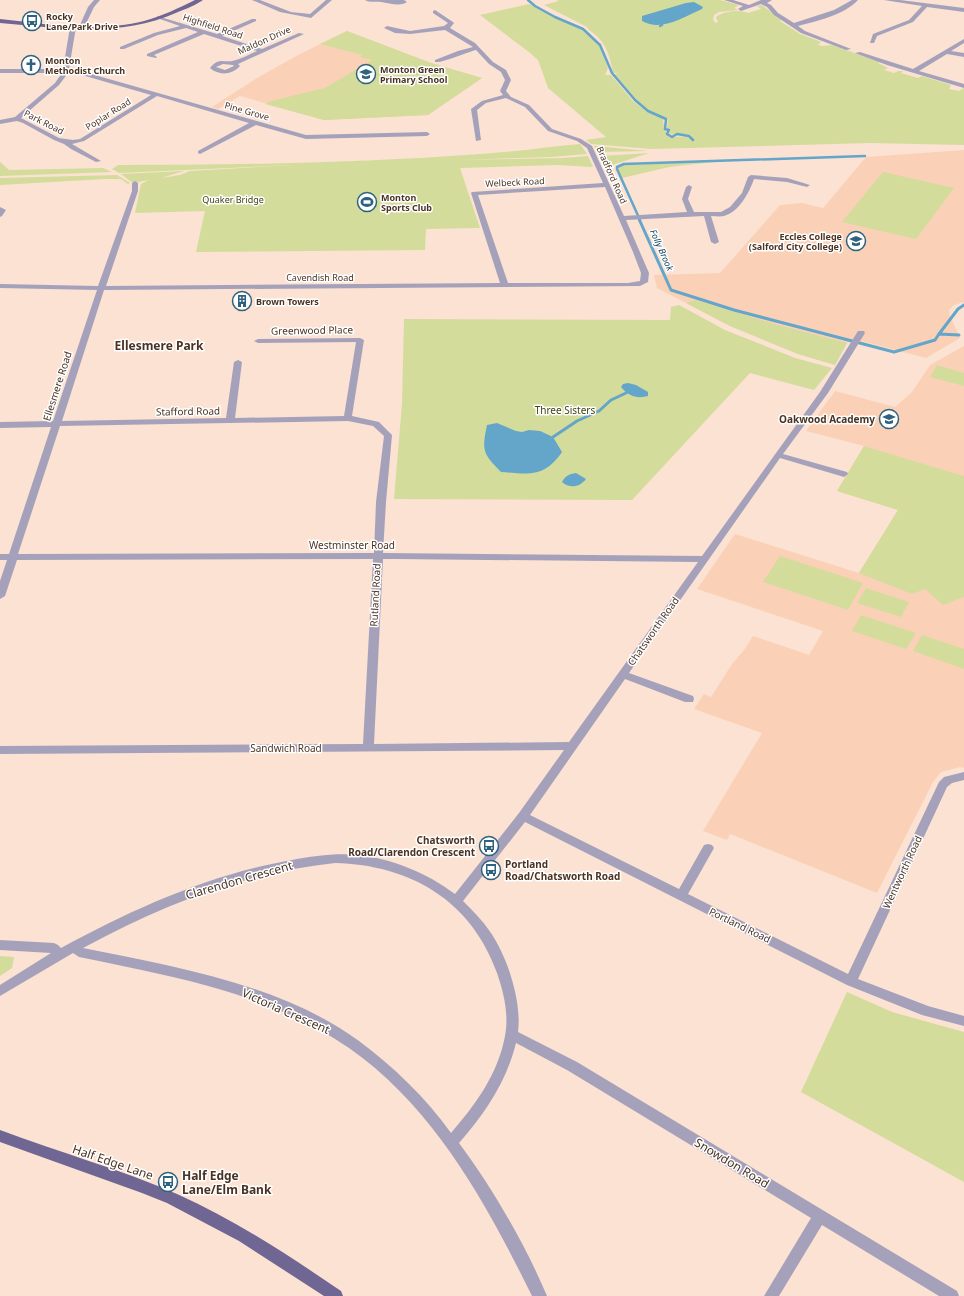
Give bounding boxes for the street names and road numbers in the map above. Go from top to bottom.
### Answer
street label: Highfield Road [181,10,245,42]
street label: Maldon Drive [235,23,293,57]
street label: Poplar Road [83,95,133,133]
street label: Pine Grove [223,98,271,124]
street label: Park Road [22,106,66,138]
street label: Bradford Road [594,144,630,206]
street label: Welbeck Road [485,174,545,190]
street label: Cavendish Road [286,271,354,284]
street label: Greenwood Place [271,322,354,338]
street label: Ellesmere Road [39,349,75,423]
street label: Stafford Road [156,403,220,419]
street label: Westminster Road [309,538,395,552]
street label: Rutland Road [366,563,384,627]
street label: Chatsworth Road [624,594,682,668]
street label: Sandwich Road [250,741,322,755]
street label: Wentworth Road [879,833,925,911]
street label: Clarendon Crescent [184,856,295,903]
street label: Portland Road [707,904,773,946]
street label: Victoria Crescent [239,984,333,1038]
street label: Snowdon Road [691,1134,773,1192]
street label: Half Edge Lane [70,1140,156,1184]

